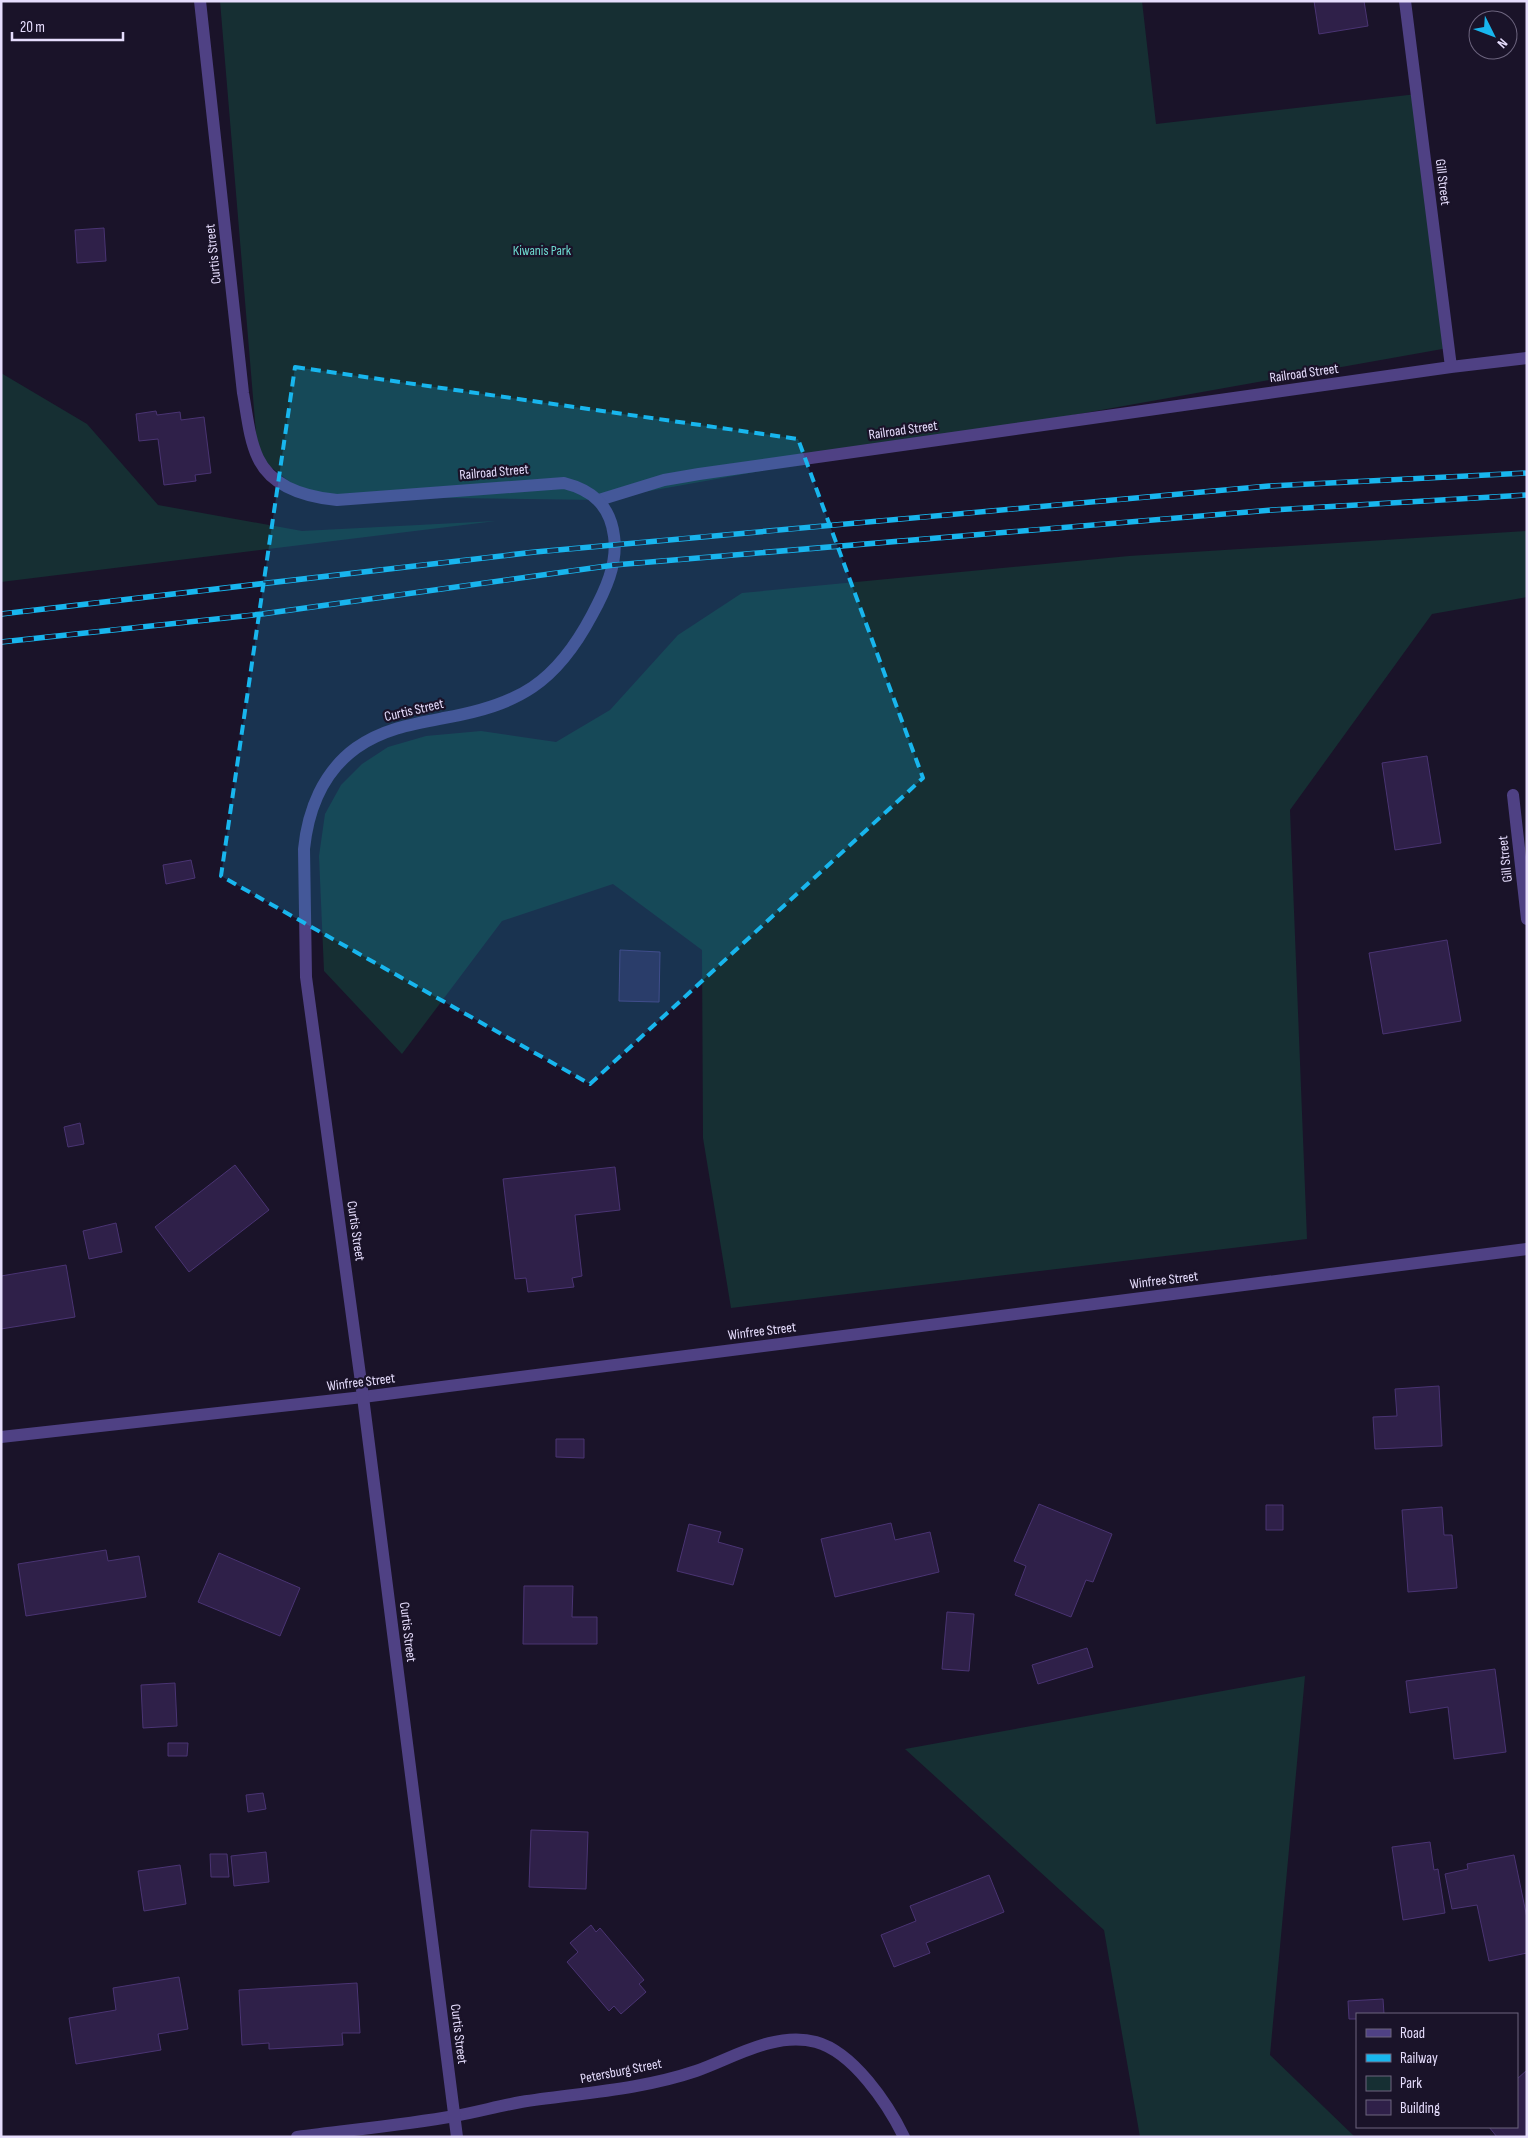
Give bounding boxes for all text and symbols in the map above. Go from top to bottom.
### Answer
scale bar [12,10,124,42]
north arrow [1468,10,1518,60]
text: 20 m [20,18,45,37]
text: N [1493,35,1511,52]
street label: Gill Street [1432,158,1454,206]
street label: Curtis Street [201,223,225,285]
park label: Kiwanis Park [513,242,572,259]
street label: Railroad Street [1268,360,1340,386]
street label: Railroad Street [867,417,939,443]
street label: Railroad Street [459,461,529,483]
street label: Curtis Street [383,695,445,725]
street label: Gill Street [1494,835,1516,883]
street label: Curtis Street [343,1200,369,1262]
street label: Winfree Street [1129,1267,1199,1293]
street label: Winfree Street [727,1318,797,1344]
street label: Winfree Street [326,1369,396,1395]
street label: Curtis Street [396,1601,420,1663]
street label: Curtis Street [447,2003,471,2065]
legend [1356,2013,1518,2128]
text: Road [1400,2024,1425,2043]
text: Railway [1400,2049,1438,2068]
street label: Petersburg Street [579,2055,663,2087]
text: Park [1400,2074,1422,2093]
text: Building [1400,2099,1440,2118]

